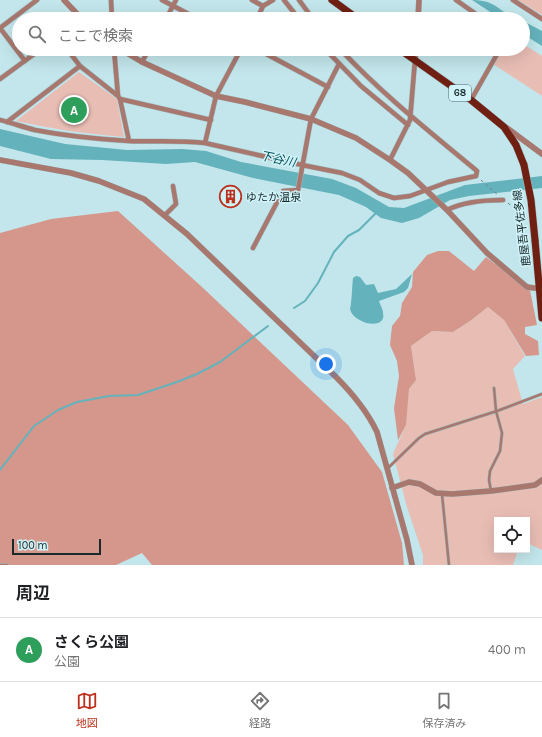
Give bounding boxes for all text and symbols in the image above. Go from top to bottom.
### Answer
search box [12,12,530,56]
icon: search [26,23,48,45]
text: ここで検索 [58,27,133,45]
road number: 68 [449,85,471,101]
pin: A [61,95,87,125]
water label: 下谷川 [259,148,299,170]
building icon: ゆたか温泉 [218,184,244,210]
street label: 鹿屋吾平佐多線 [511,189,533,267]
place label: ゆたか温泉 [246,191,302,204]
your location [316,354,336,374]
map controls [494,517,530,553]
button: locate [494,517,530,553]
scale bar [12,537,101,556]
text: 100 m [18,539,48,552]
text: 周辺 [16,583,50,603]
text: さくら公園 [54,633,129,651]
text: A [25,642,33,657]
text: 400 m [488,642,526,657]
text: 公園 [54,654,80,669]
tab: 地図 [76,690,98,730]
tab: 経路 [249,690,271,730]
tab: 保存済み [422,690,466,730]

